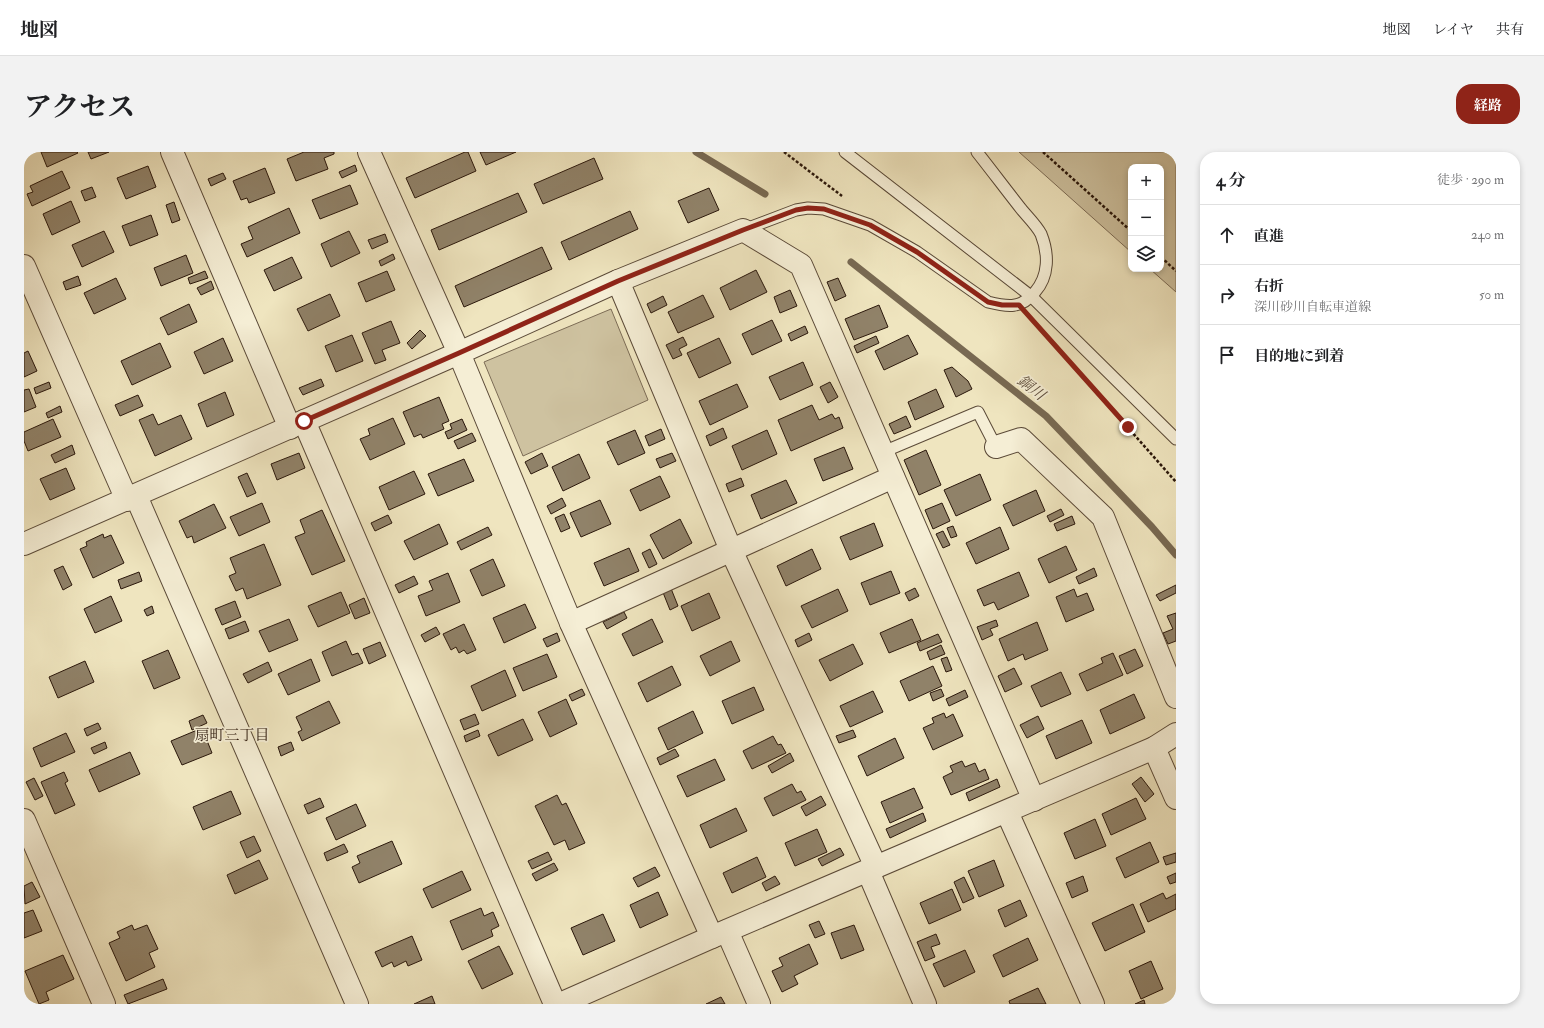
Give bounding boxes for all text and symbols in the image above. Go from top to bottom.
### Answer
text: 地図 [20,18,58,42]
text: 地図 [1383,21,1411,38]
text: レイヤ [1433,21,1474,38]
text: 共有 [1496,21,1524,38]
button: 経路 [1456,84,1520,124]
text: アクセス [24,90,135,125]
map controls [1128,164,1164,272]
button: + [1128,164,1164,200]
text: 4 分 [1216,170,1246,191]
text: 徒歩 · 290 m [1437,172,1504,188]
button: − [1128,200,1164,236]
icon: ahead [1216,224,1238,246]
text: 直進 [1254,227,1284,246]
text: 240 m [1471,227,1504,243]
button: layers [1128,236,1164,272]
text: 右折 [1254,277,1284,296]
icon: right [1216,284,1238,306]
text: 50 m [1479,287,1504,303]
text: 深川砂川自転車道線 [1254,299,1371,315]
icon: arrive [1216,344,1238,366]
text: 目的地に到着 [1254,347,1344,366]
water label: 銅川 [1013,371,1050,406]
route start [295,412,313,430]
route end [1119,418,1137,436]
district label: 扇町三丁目 [194,726,270,745]

